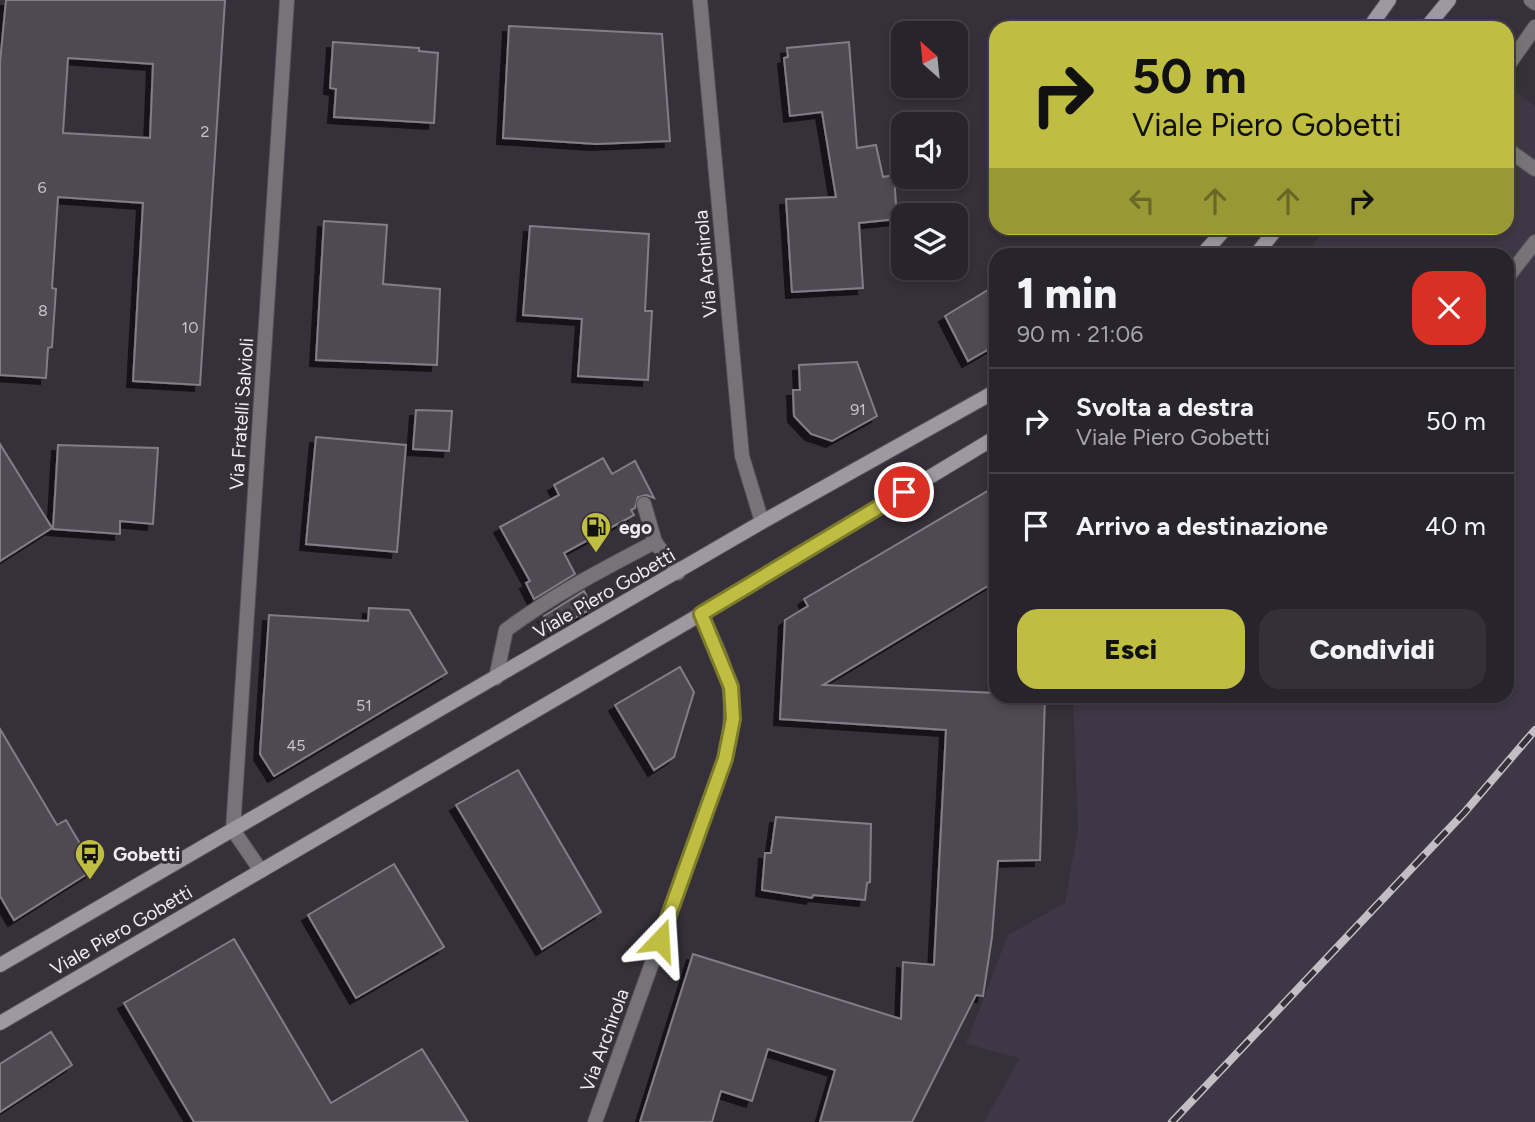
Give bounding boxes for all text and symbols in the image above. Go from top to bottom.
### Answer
north arrow [891,21,968,98]
map controls [891,21,968,280]
text: 50 m [1132,46,1247,105]
icon: right [1017,49,1108,140]
text: Viale Piero Gobetti [1132,106,1402,144]
button: sound [891,112,968,189]
house number: 2 [201,122,209,141]
house number: 6 [37,178,47,197]
icon: left [1123,182,1161,220]
icon: ahead [1196,182,1234,220]
icon: ahead [1269,182,1307,220]
icon: right [1342,182,1380,220]
button: layers [891,203,968,280]
street label: Via Archirola [689,209,722,319]
text: 1 min [1017,268,1117,319]
button: close [1412,271,1486,345]
house number: 8 [38,301,48,320]
house number: 10 [182,318,198,337]
text: 90 m · 21:06 [1017,320,1143,348]
street label: Via Fratelli Salvioli [225,337,258,491]
text: Svolta a destra [1076,391,1254,423]
house number: 91 [850,400,866,419]
icon: right [1017,402,1055,440]
text: 50 m [1426,405,1486,437]
text: Viale Piero Gobetti [1076,423,1270,451]
pin [874,462,934,522]
icon: arrive [885,473,923,511]
icon: arrive [1017,507,1055,545]
fuel station icon: ego [579,510,613,554]
text: Arrivo a destinazione [1076,510,1328,542]
text: 40 m [1425,510,1486,542]
place label: ego [619,516,652,539]
street label: Viale Piero Gobetti [529,543,679,643]
button: Esci [1017,609,1245,689]
button: Condividi [1259,609,1486,689]
house number: 51 [356,696,372,715]
house number: 45 [286,736,306,755]
bus stop icon: Gobetti [73,837,107,881]
place label: Gobetti [113,843,180,866]
street label: Viale Piero Gobetti [46,880,196,980]
position arrow [623,903,697,977]
street label: Via Archirola [575,986,634,1095]

